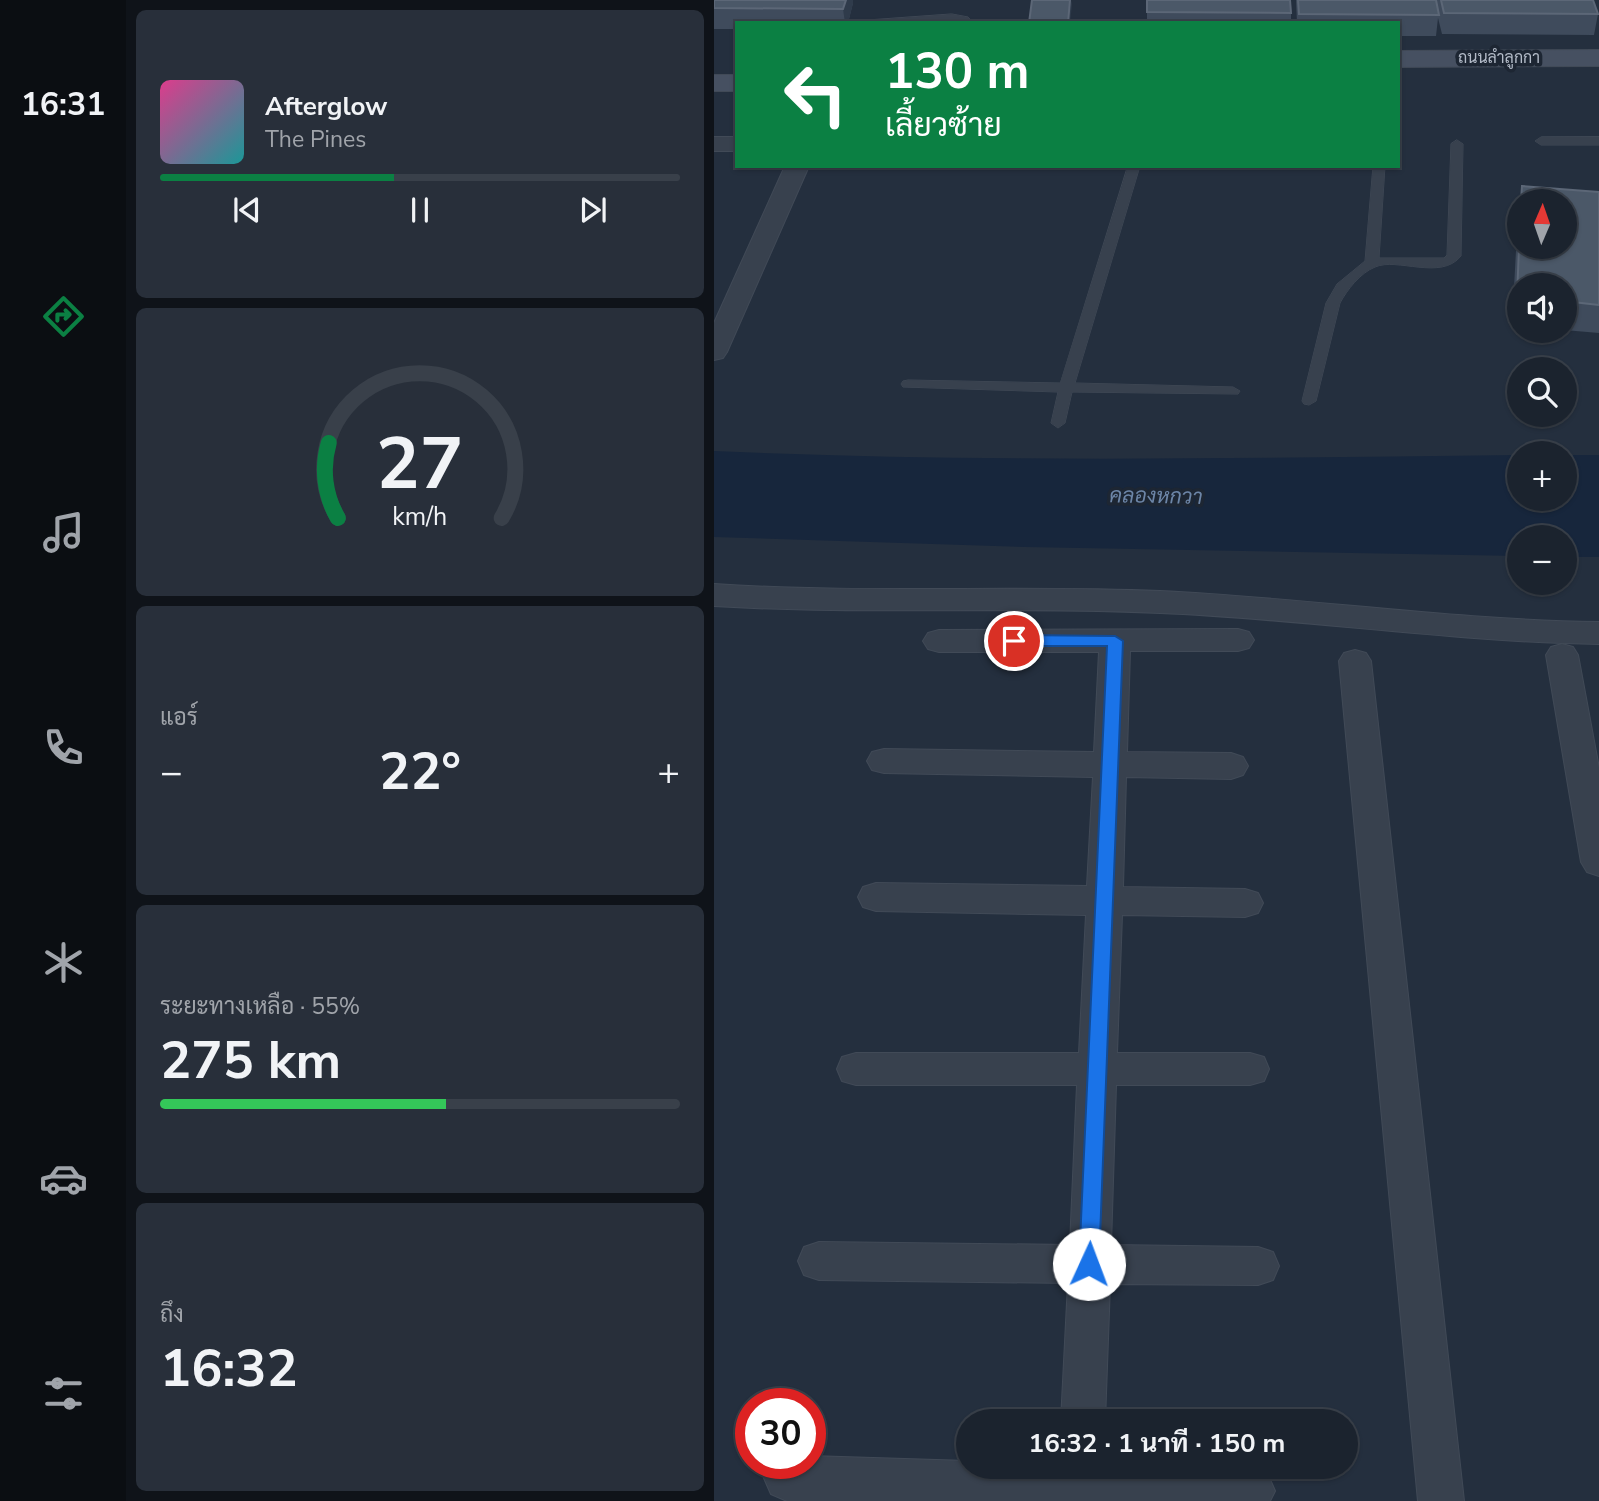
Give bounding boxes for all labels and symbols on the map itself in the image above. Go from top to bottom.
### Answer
street label: ถนนลำลูกกา [1458,47,1540,69]
north arrow [1507,189,1577,259]
water label: คลองหกวา [1109,481,1203,511]
pin [984,611,1044,671]
position arrow [1052,1227,1126,1301]
speed limit sign: 30 [735,1388,826,1479]

